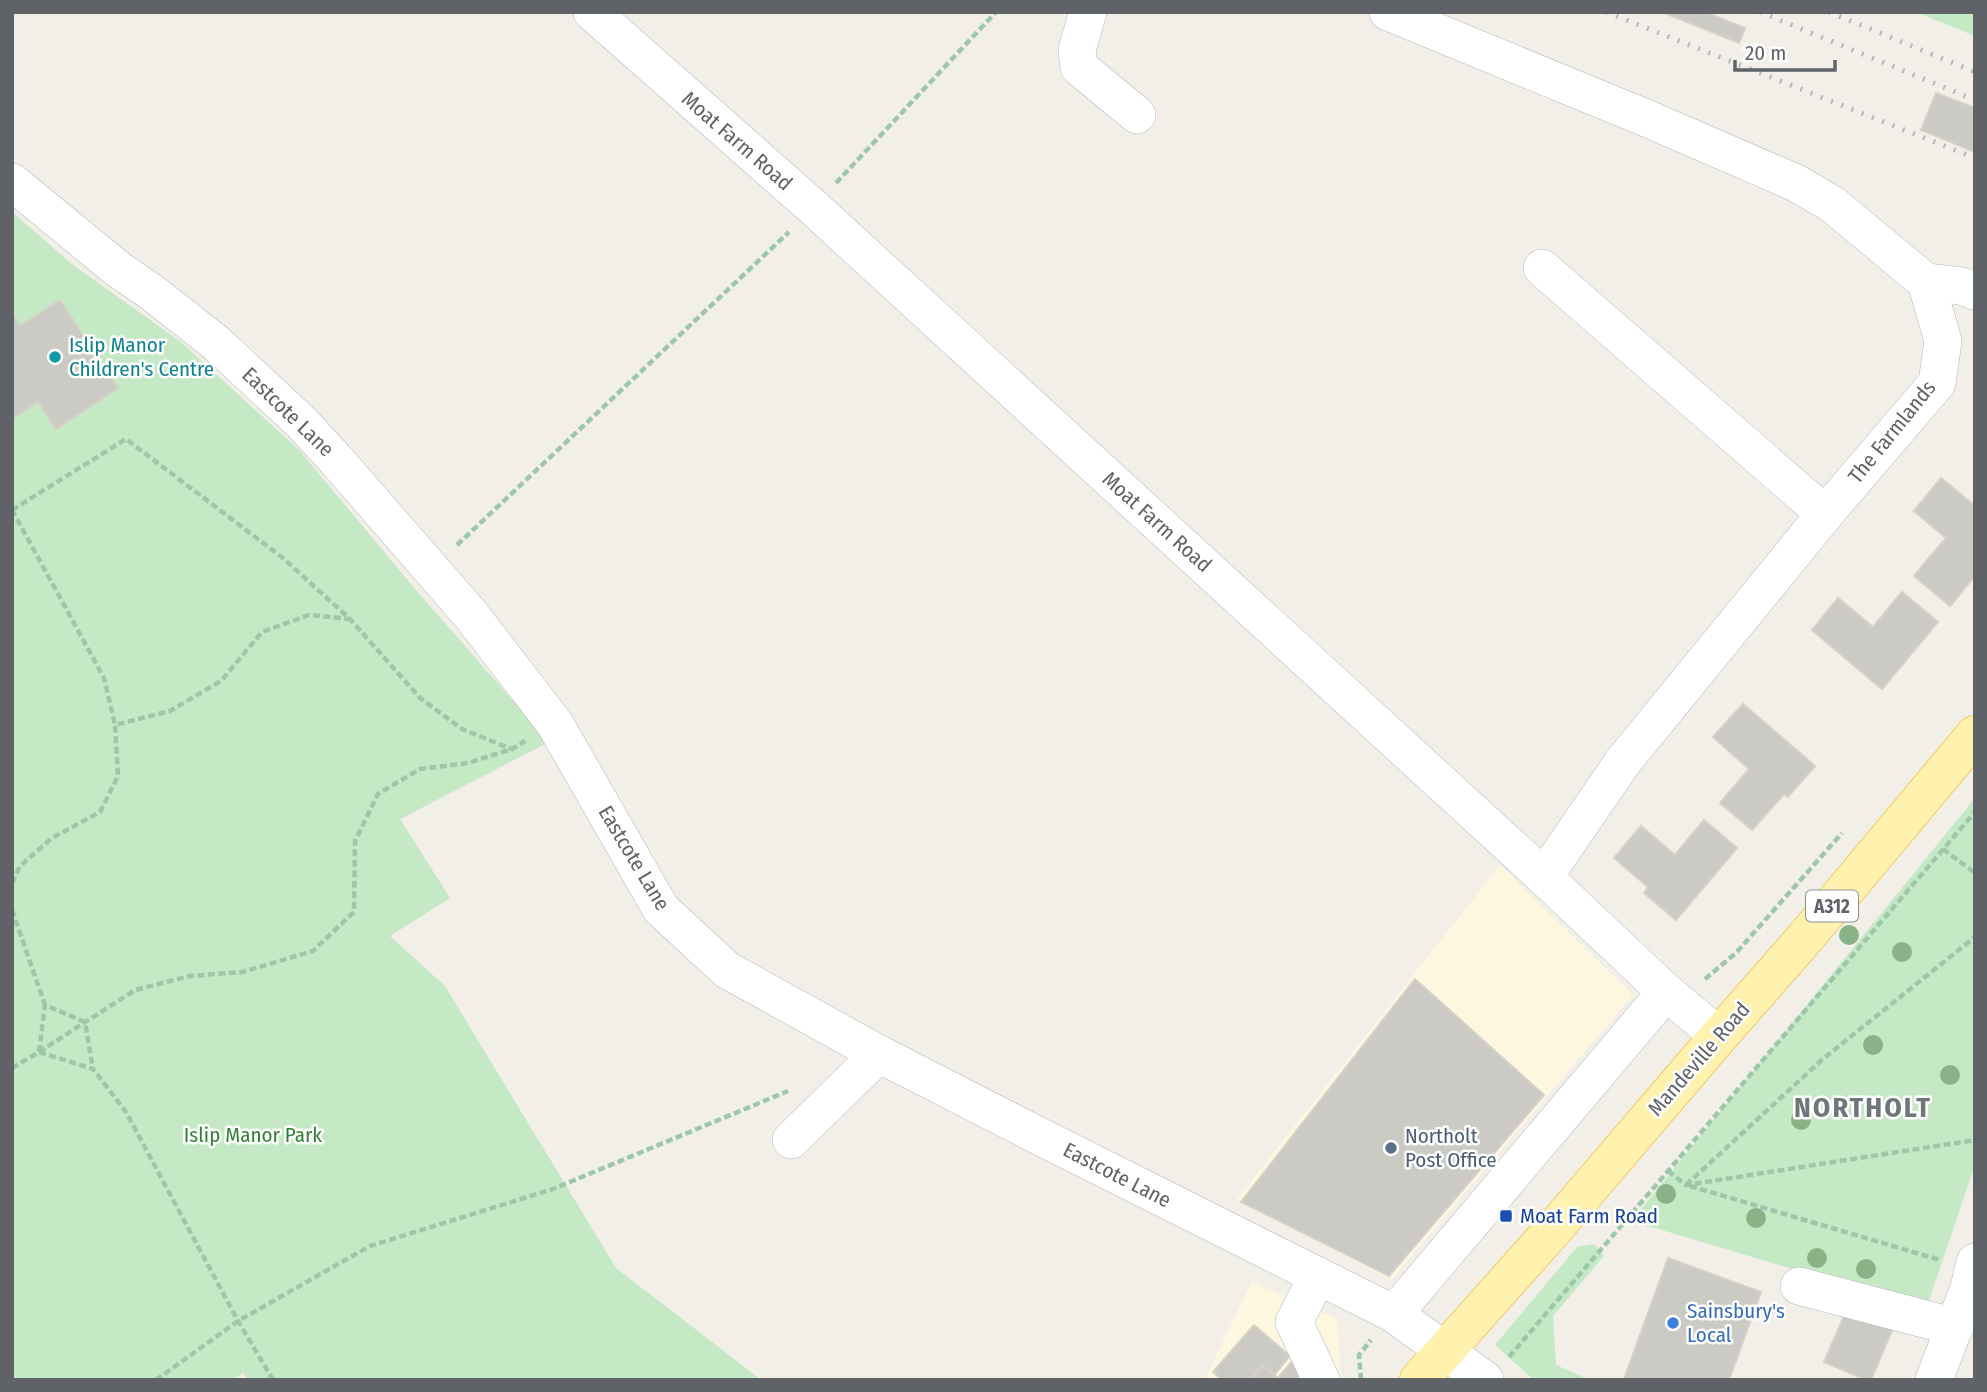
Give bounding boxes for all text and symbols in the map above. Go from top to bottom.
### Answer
scale bar [1735,28,1835,72]
text: 20 m [1745,40,1786,66]
street label: Moat Farm Road [676,86,798,196]
place label: Islip Manor Children's Centre [69,332,214,382]
marker: Islip Manor Children's Centre [47,349,63,365]
street label: Eastcote Lane [237,362,339,462]
street label: The Farmlands [1843,375,1941,489]
street label: Moat Farm Road [1097,466,1217,578]
street label: Eastcote Lane [593,801,675,915]
road number: A312 [1806,890,1858,922]
street label: Mandeville Road [1643,997,1755,1121]
district label: NORTHOLT [1794,1091,1932,1124]
park label: Islip Manor Park [184,1122,322,1148]
place label: Northolt Post Office [1405,1123,1497,1173]
street label: Eastcote Lane [1059,1137,1175,1213]
marker: Northolt Post Office [1383,1140,1399,1156]
place label: Moat Farm Road [1520,1203,1658,1229]
marker: Moat Farm Road [1498,1208,1514,1224]
place label: Sainsbury's Local [1687,1298,1785,1348]
marker: Sainsbury's Local [1665,1315,1681,1331]

